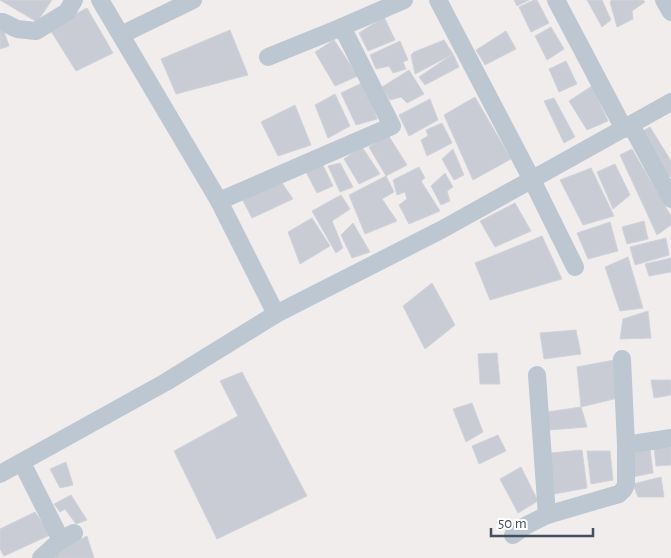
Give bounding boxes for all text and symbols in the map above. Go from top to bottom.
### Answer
scale bar [491,506,594,538]
text: 50 m [498,516,527,531]

